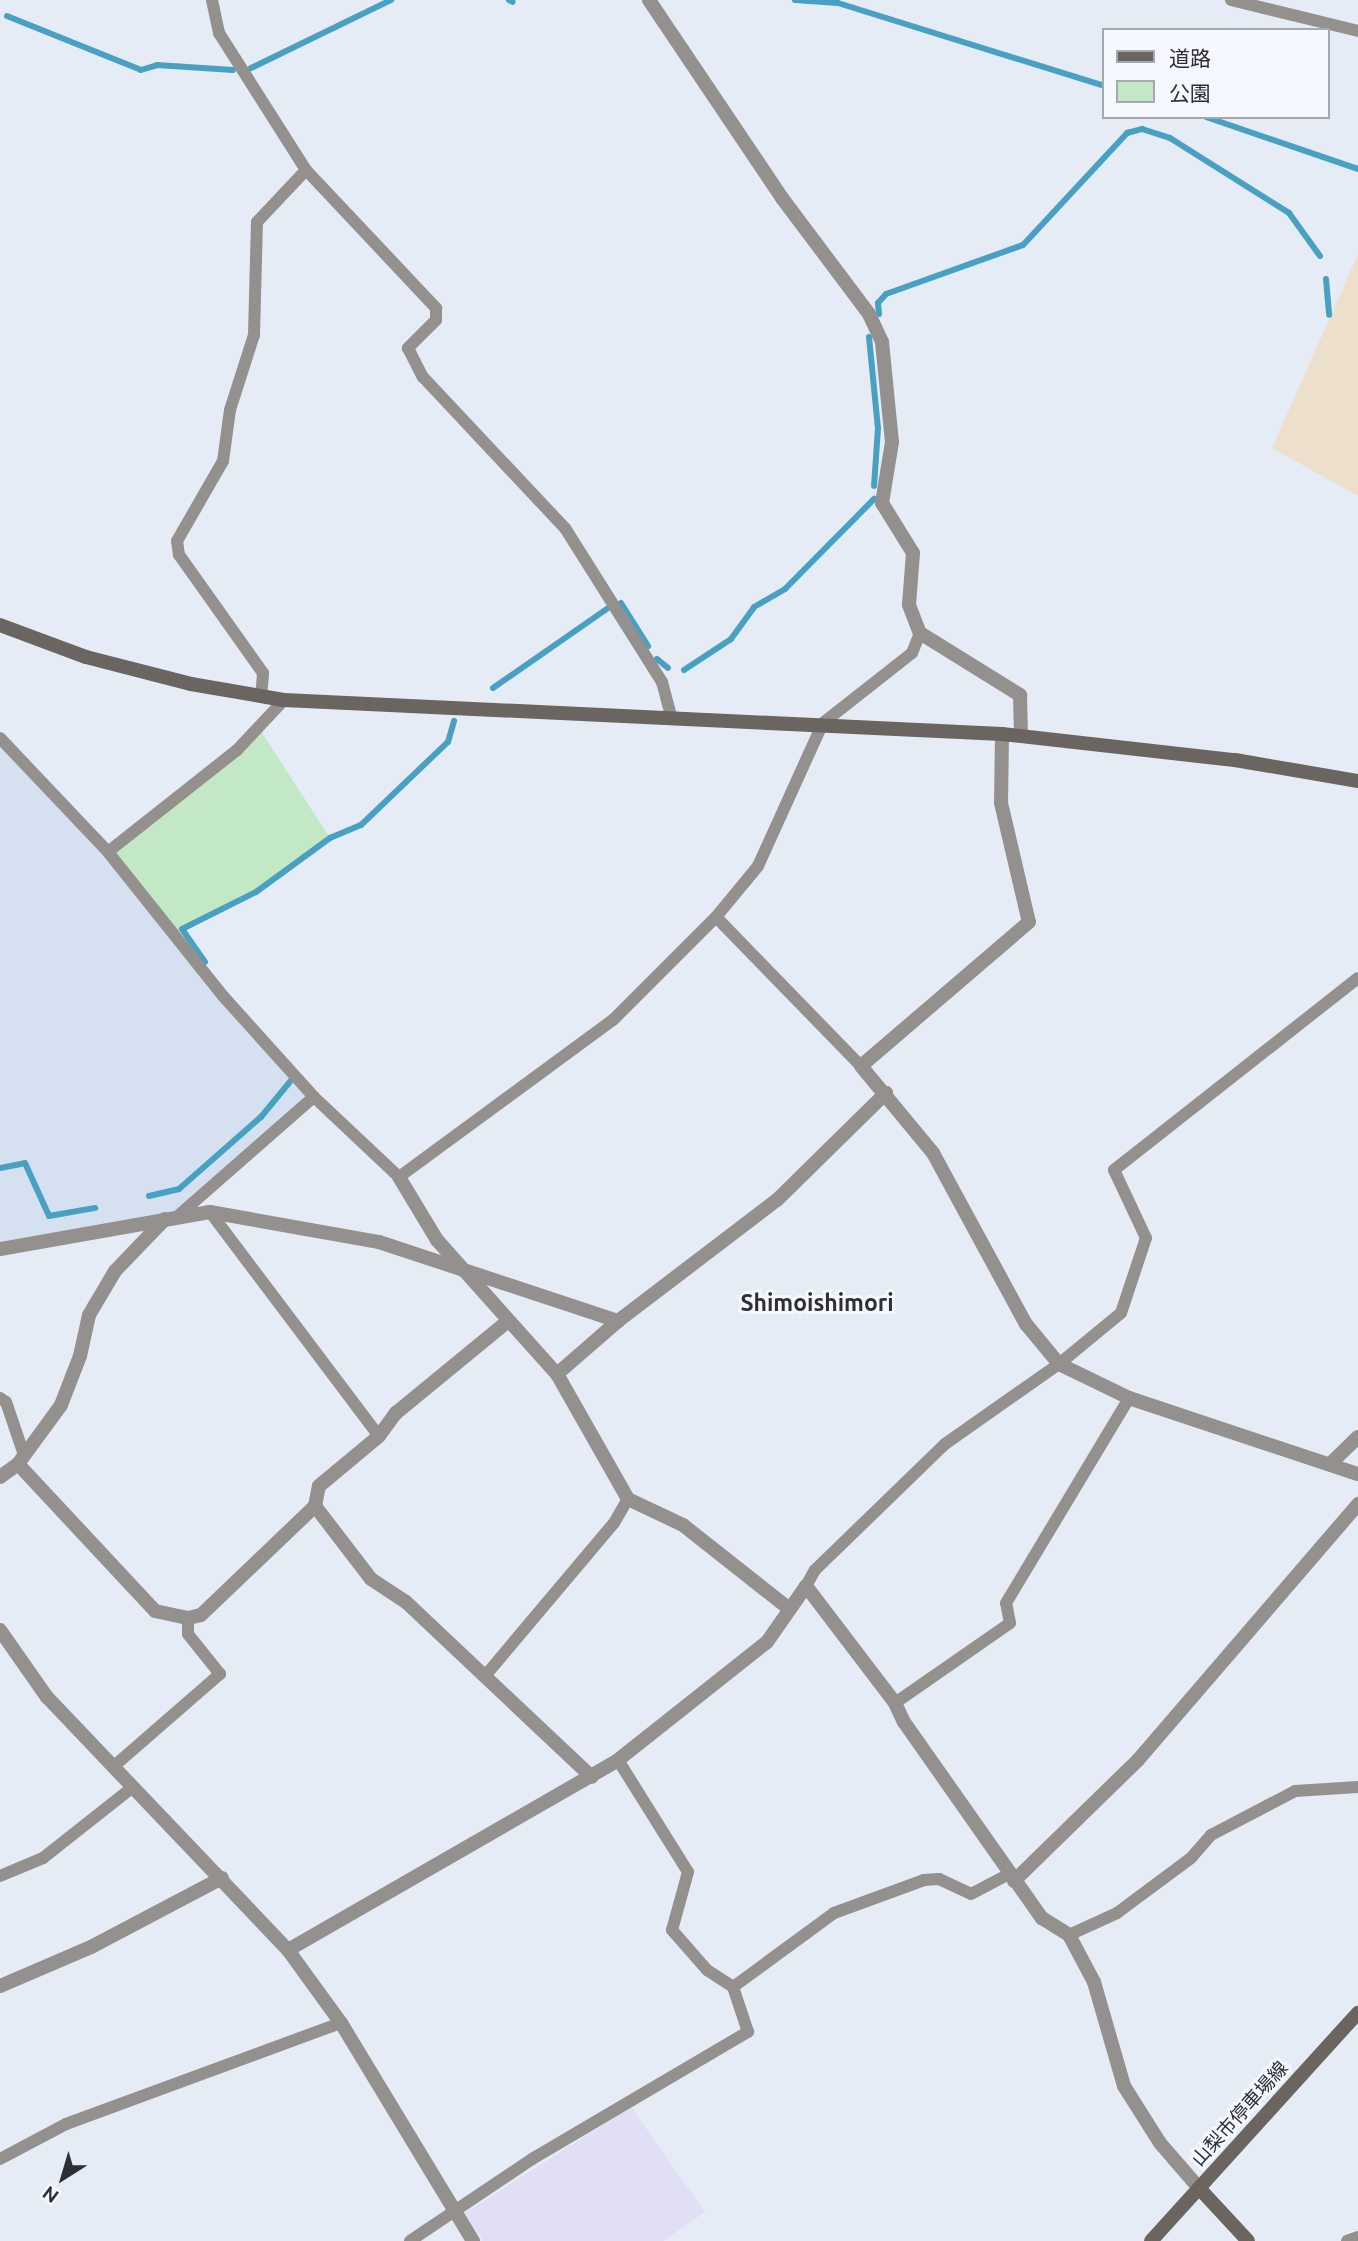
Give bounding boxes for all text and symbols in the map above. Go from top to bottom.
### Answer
legend [1102,28,1330,119]
text: 道路 [1169,46,1211,70]
text: 公園 [1169,81,1211,105]
district label: Shimoishimori [740,1289,894,1317]
street label: 山梨市停車場線 [1187,2057,1293,2171]
north arrow [28,2143,98,2213]
text: N [38,2182,63,2208]

